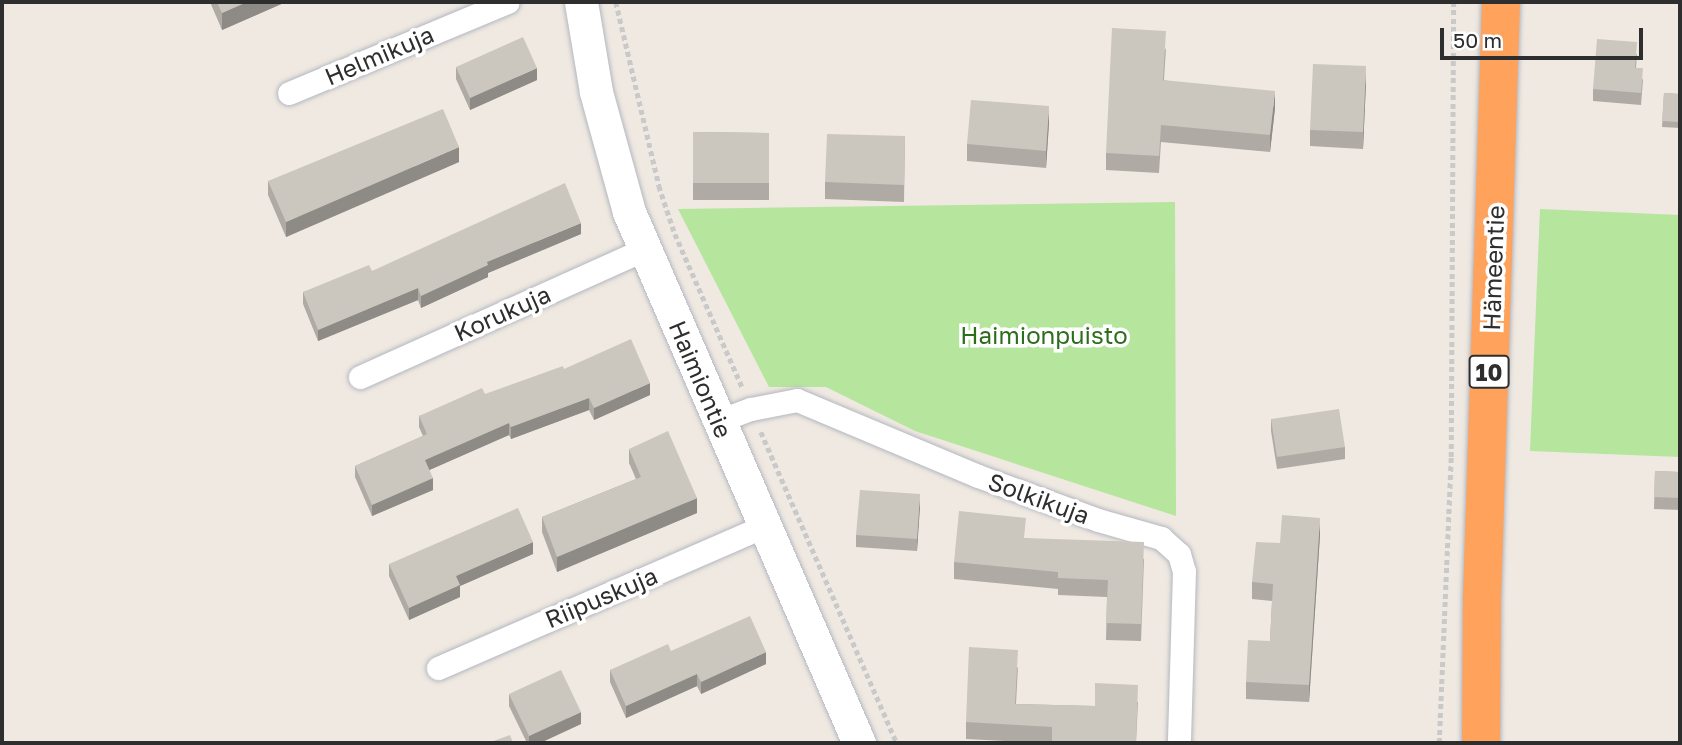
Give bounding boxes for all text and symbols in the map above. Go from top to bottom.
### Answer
scale bar [1444,14,1647,58]
street label: Helmikuja [320,19,438,91]
text: 50 m [1453,27,1502,53]
street label: Hämeentie [1476,205,1510,331]
street label: Korukuja [449,279,555,347]
street label: Haimiontie [663,316,739,442]
park label: Haimionpuisto [960,321,1128,349]
road number: 10 [1468,352,1510,392]
street label: Solkikuja [985,466,1093,530]
street label: Riipuskuja [540,560,662,634]

